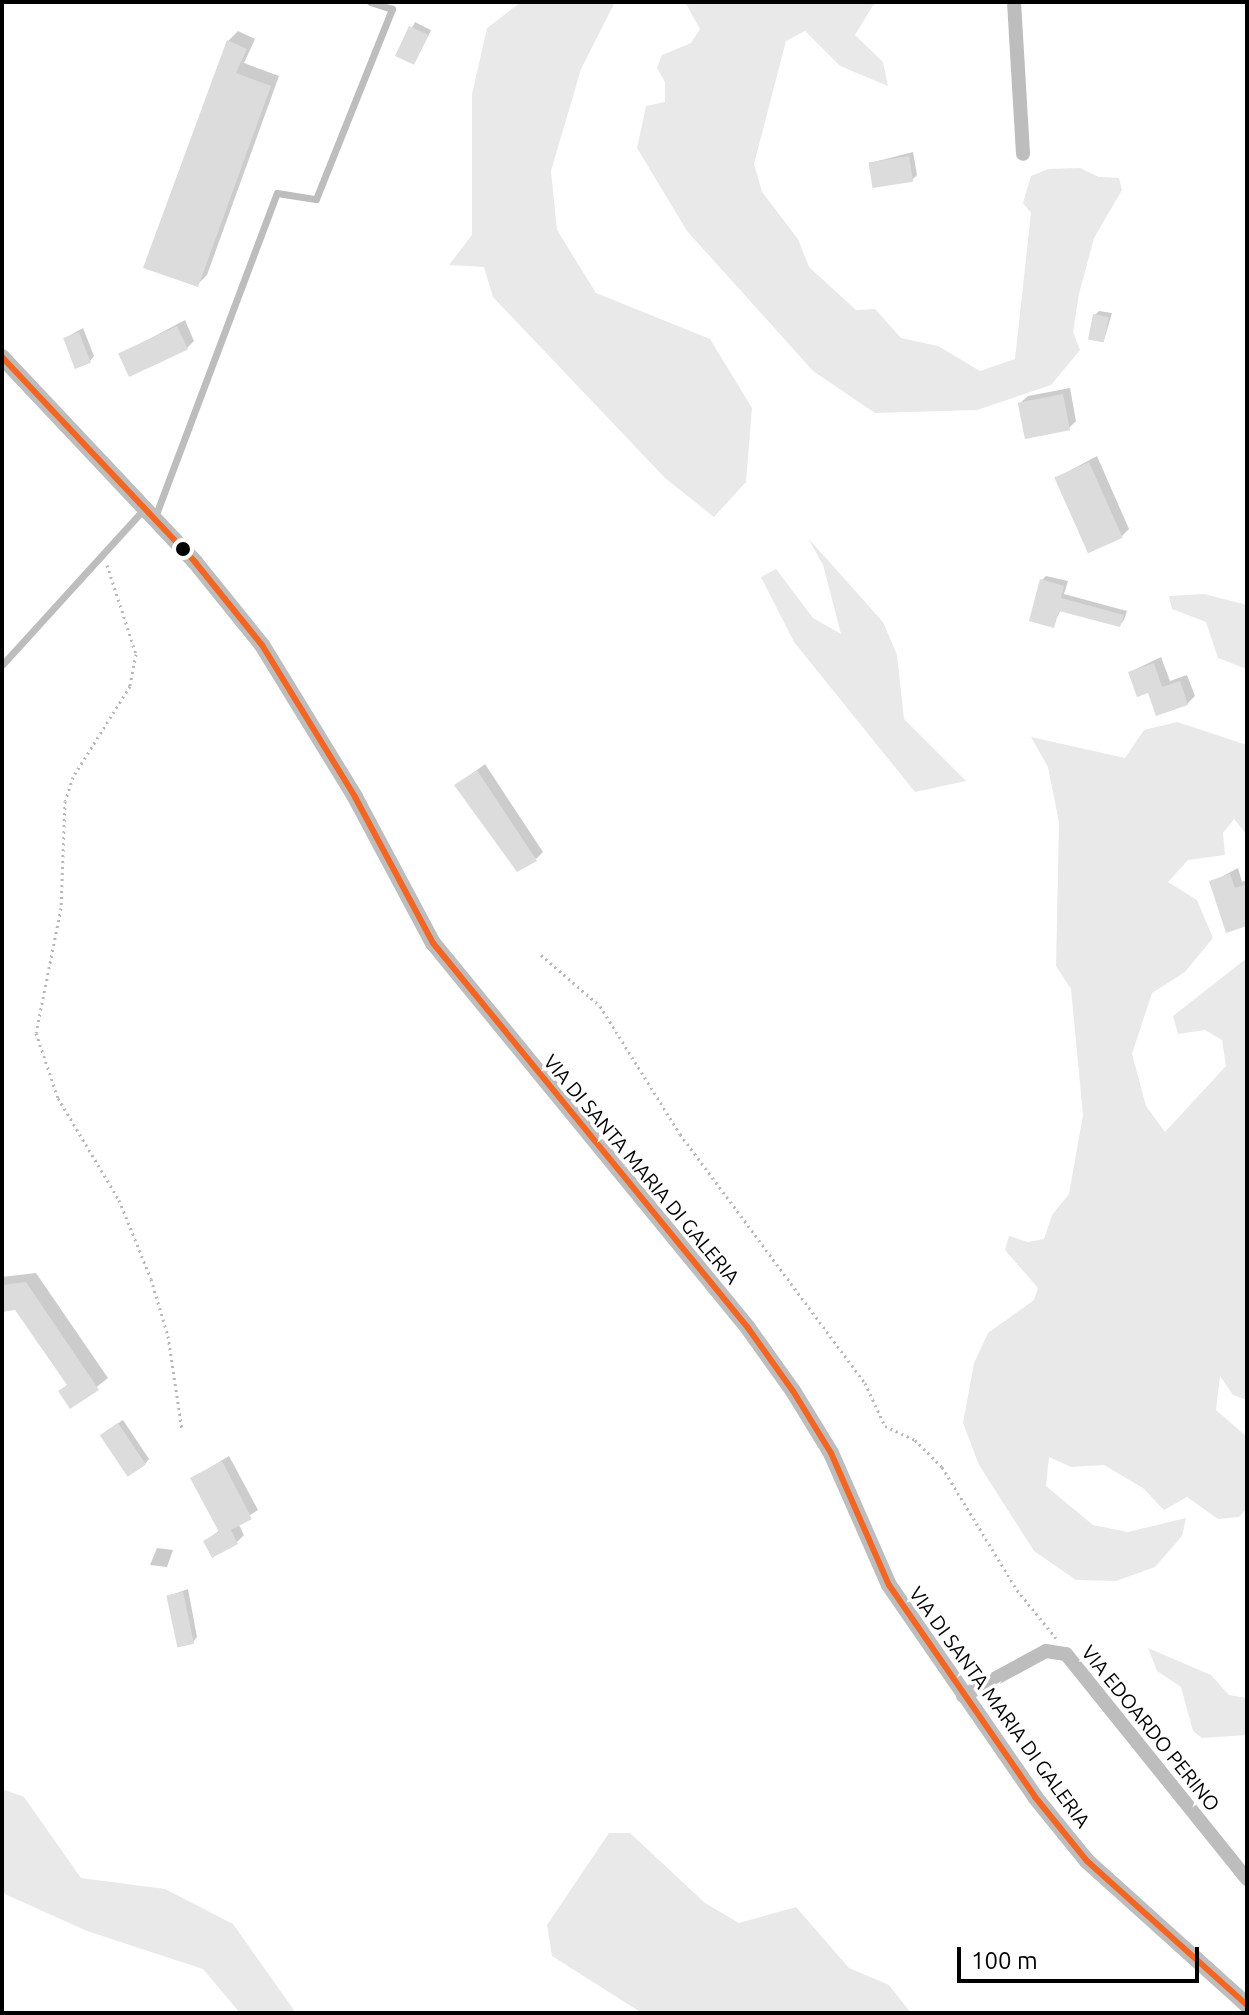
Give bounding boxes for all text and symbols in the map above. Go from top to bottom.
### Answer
unlabelled marker [175,541,191,557]
street label: VIA DI SANTA MARIA DI GALERIA [539,1049,745,1289]
street label: VIA DI SANTA MARIA DI GALERIA [904,1582,1096,1832]
street label: VIA EDOARDO PERINO [1077,1640,1225,1816]
scale bar [961,1931,1203,1981]
text: 100 m [971,1947,1038,1974]

